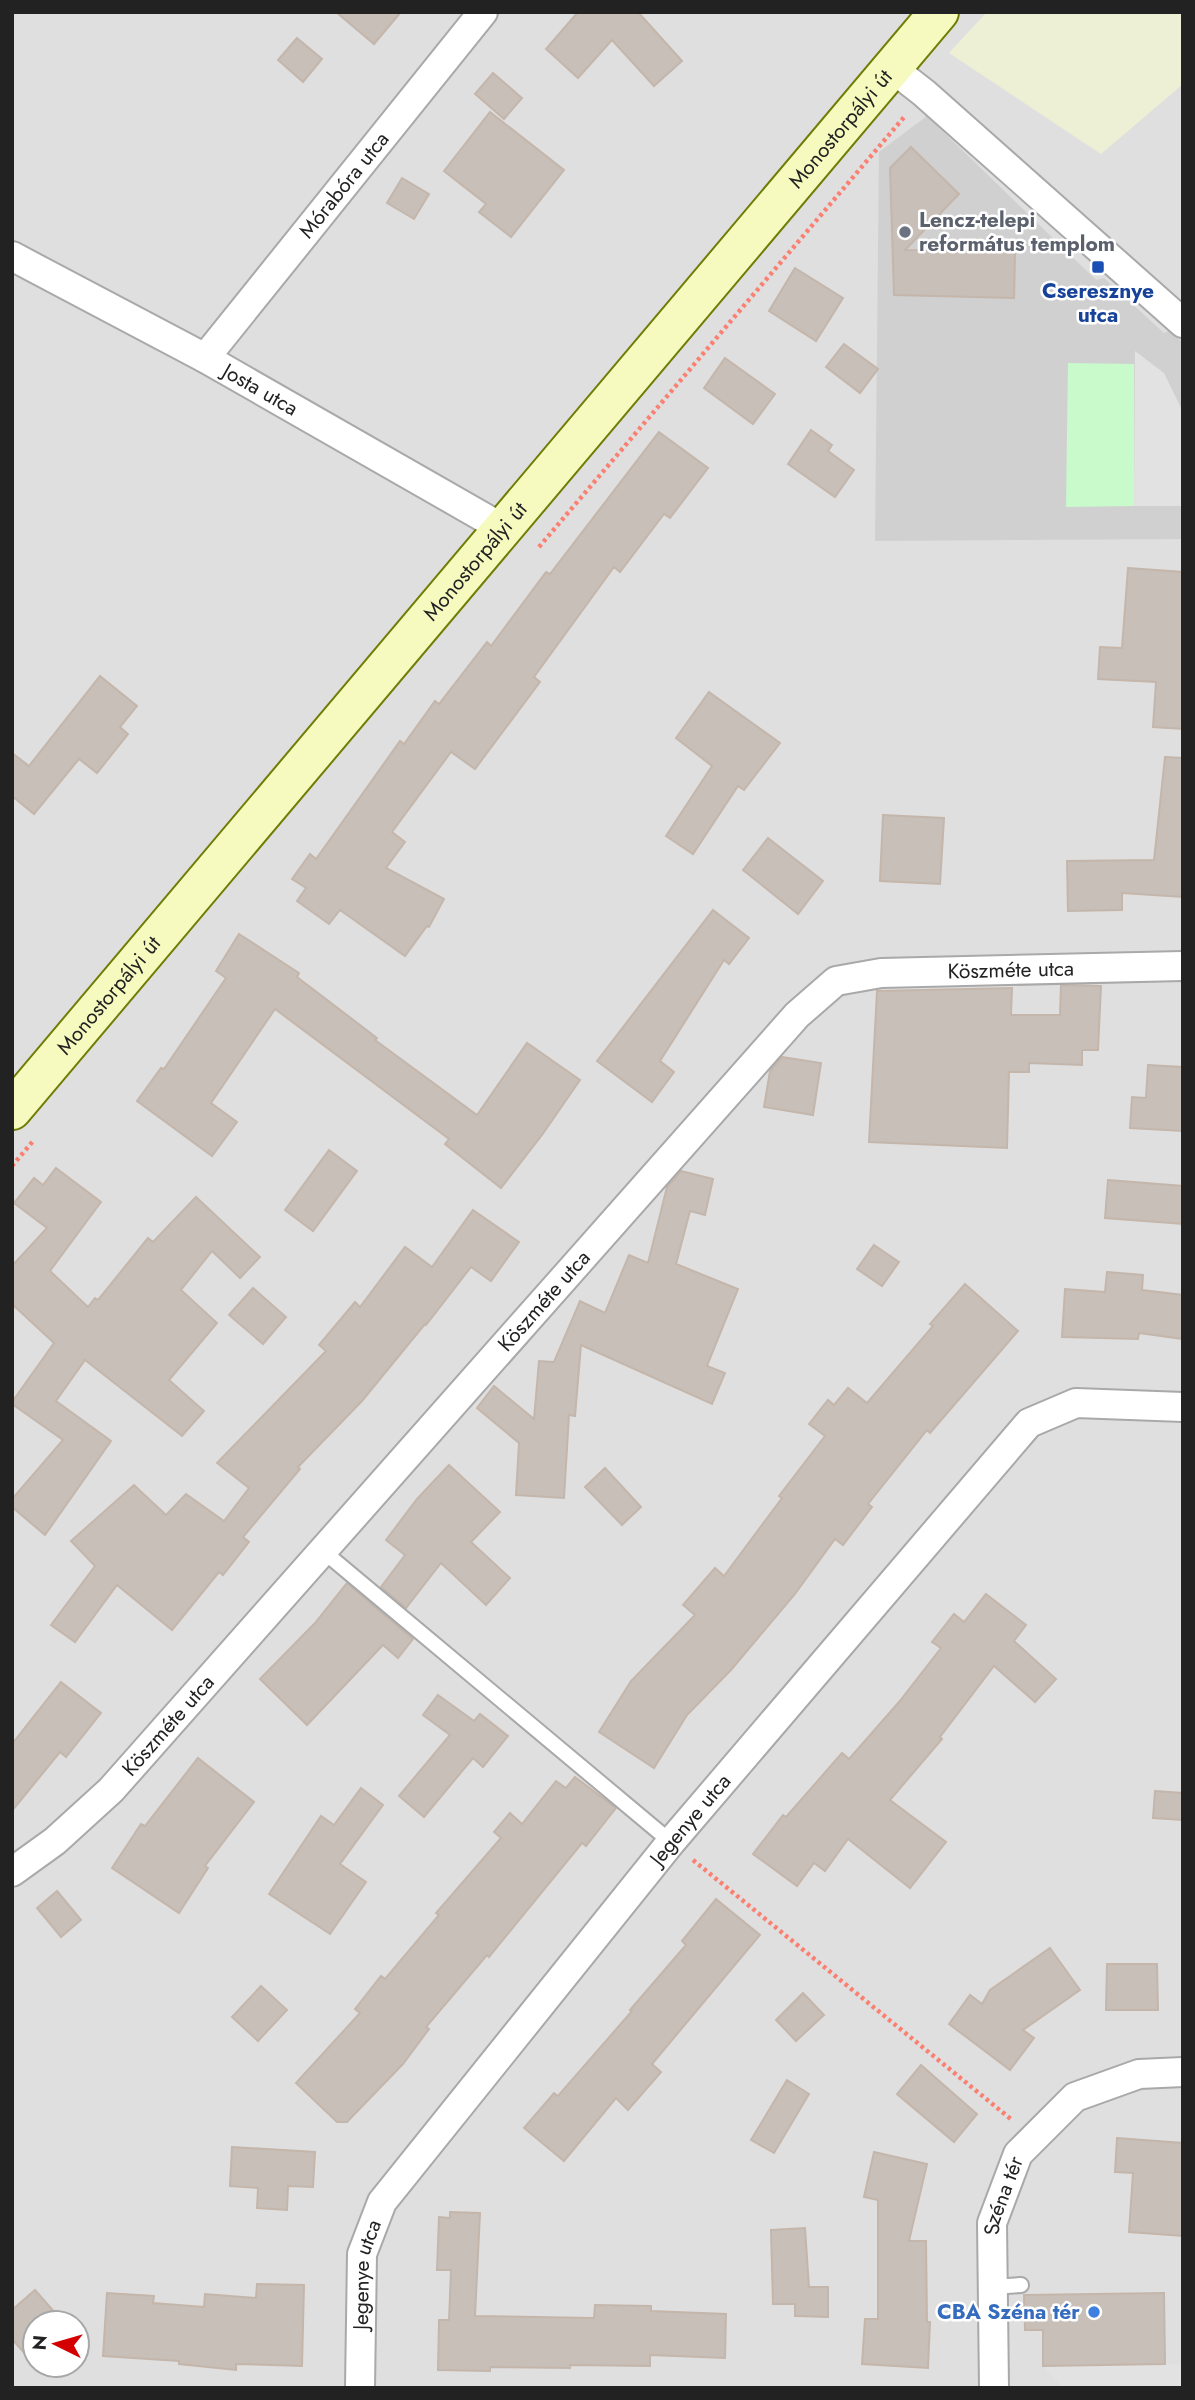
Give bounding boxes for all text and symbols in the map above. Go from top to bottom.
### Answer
street label: Monostorpályi út [781,63,899,195]
street label: Mórabóra utca [292,125,396,245]
place label: Lencz-telepi református templom [919,205,1115,259]
marker: Lencz-telepi református templom [897,224,913,240]
marker: Cseresznye utca [1090,259,1106,275]
place label: Cseresznye utca [1042,276,1154,330]
street label: Josta utca [214,355,304,423]
street label: Monostorpályi út [416,495,534,627]
street label: Monostorpályi út [50,929,168,1061]
street label: Köszméte utca [947,954,1074,986]
street label: Köszméte utca [491,1244,597,1358]
street label: Köszméte utca [115,1668,221,1783]
street label: Jegenye utca [641,1767,738,1874]
street label: Széna tér [977,2151,1031,2235]
street label: Jegenye utca [346,2215,389,2333]
place label: CBA Széna tér [937,2297,1080,2327]
marker: CBA Széna tér [1086,2304,1102,2320]
north arrow [21,2309,91,2379]
text: N [25,2334,54,2351]

